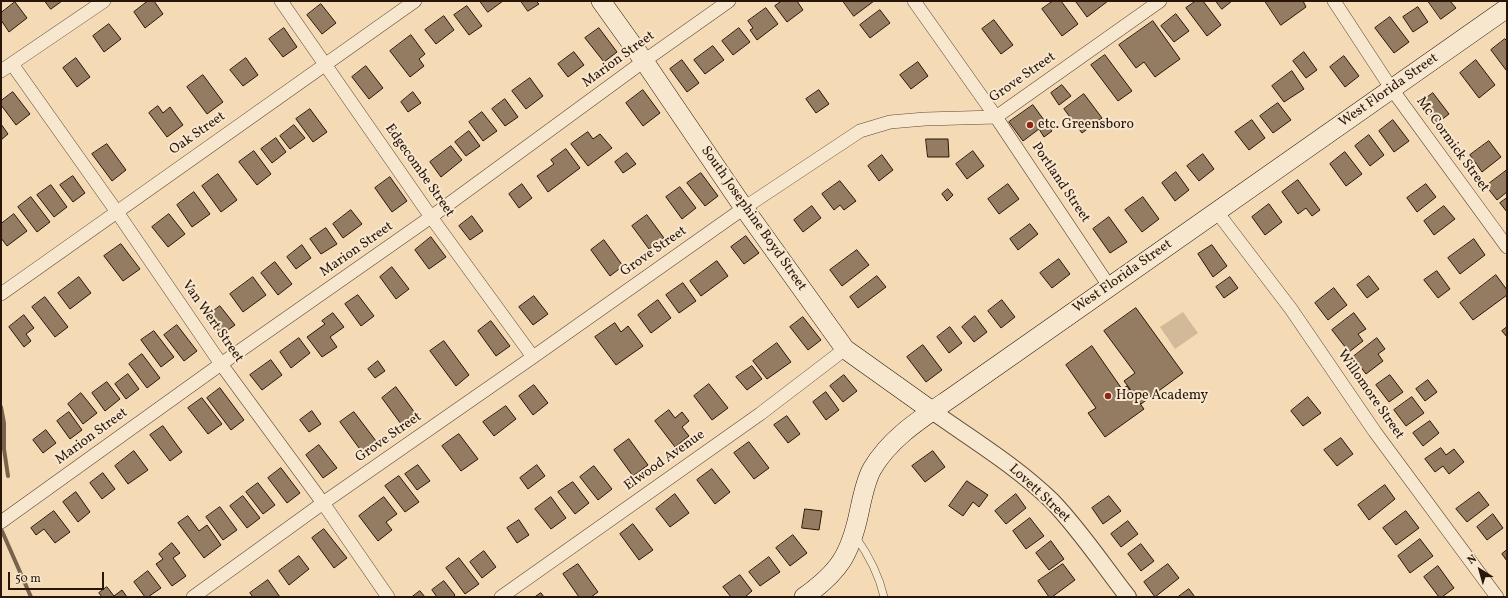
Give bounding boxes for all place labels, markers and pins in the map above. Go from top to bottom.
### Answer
place label: etc. Greensboro [1038,117,1134,133]
marker: etc. Greensboro [1025,120,1035,130]
place label: Hope Academy [1116,388,1208,404]
marker: Hope Academy [1103,391,1113,401]

